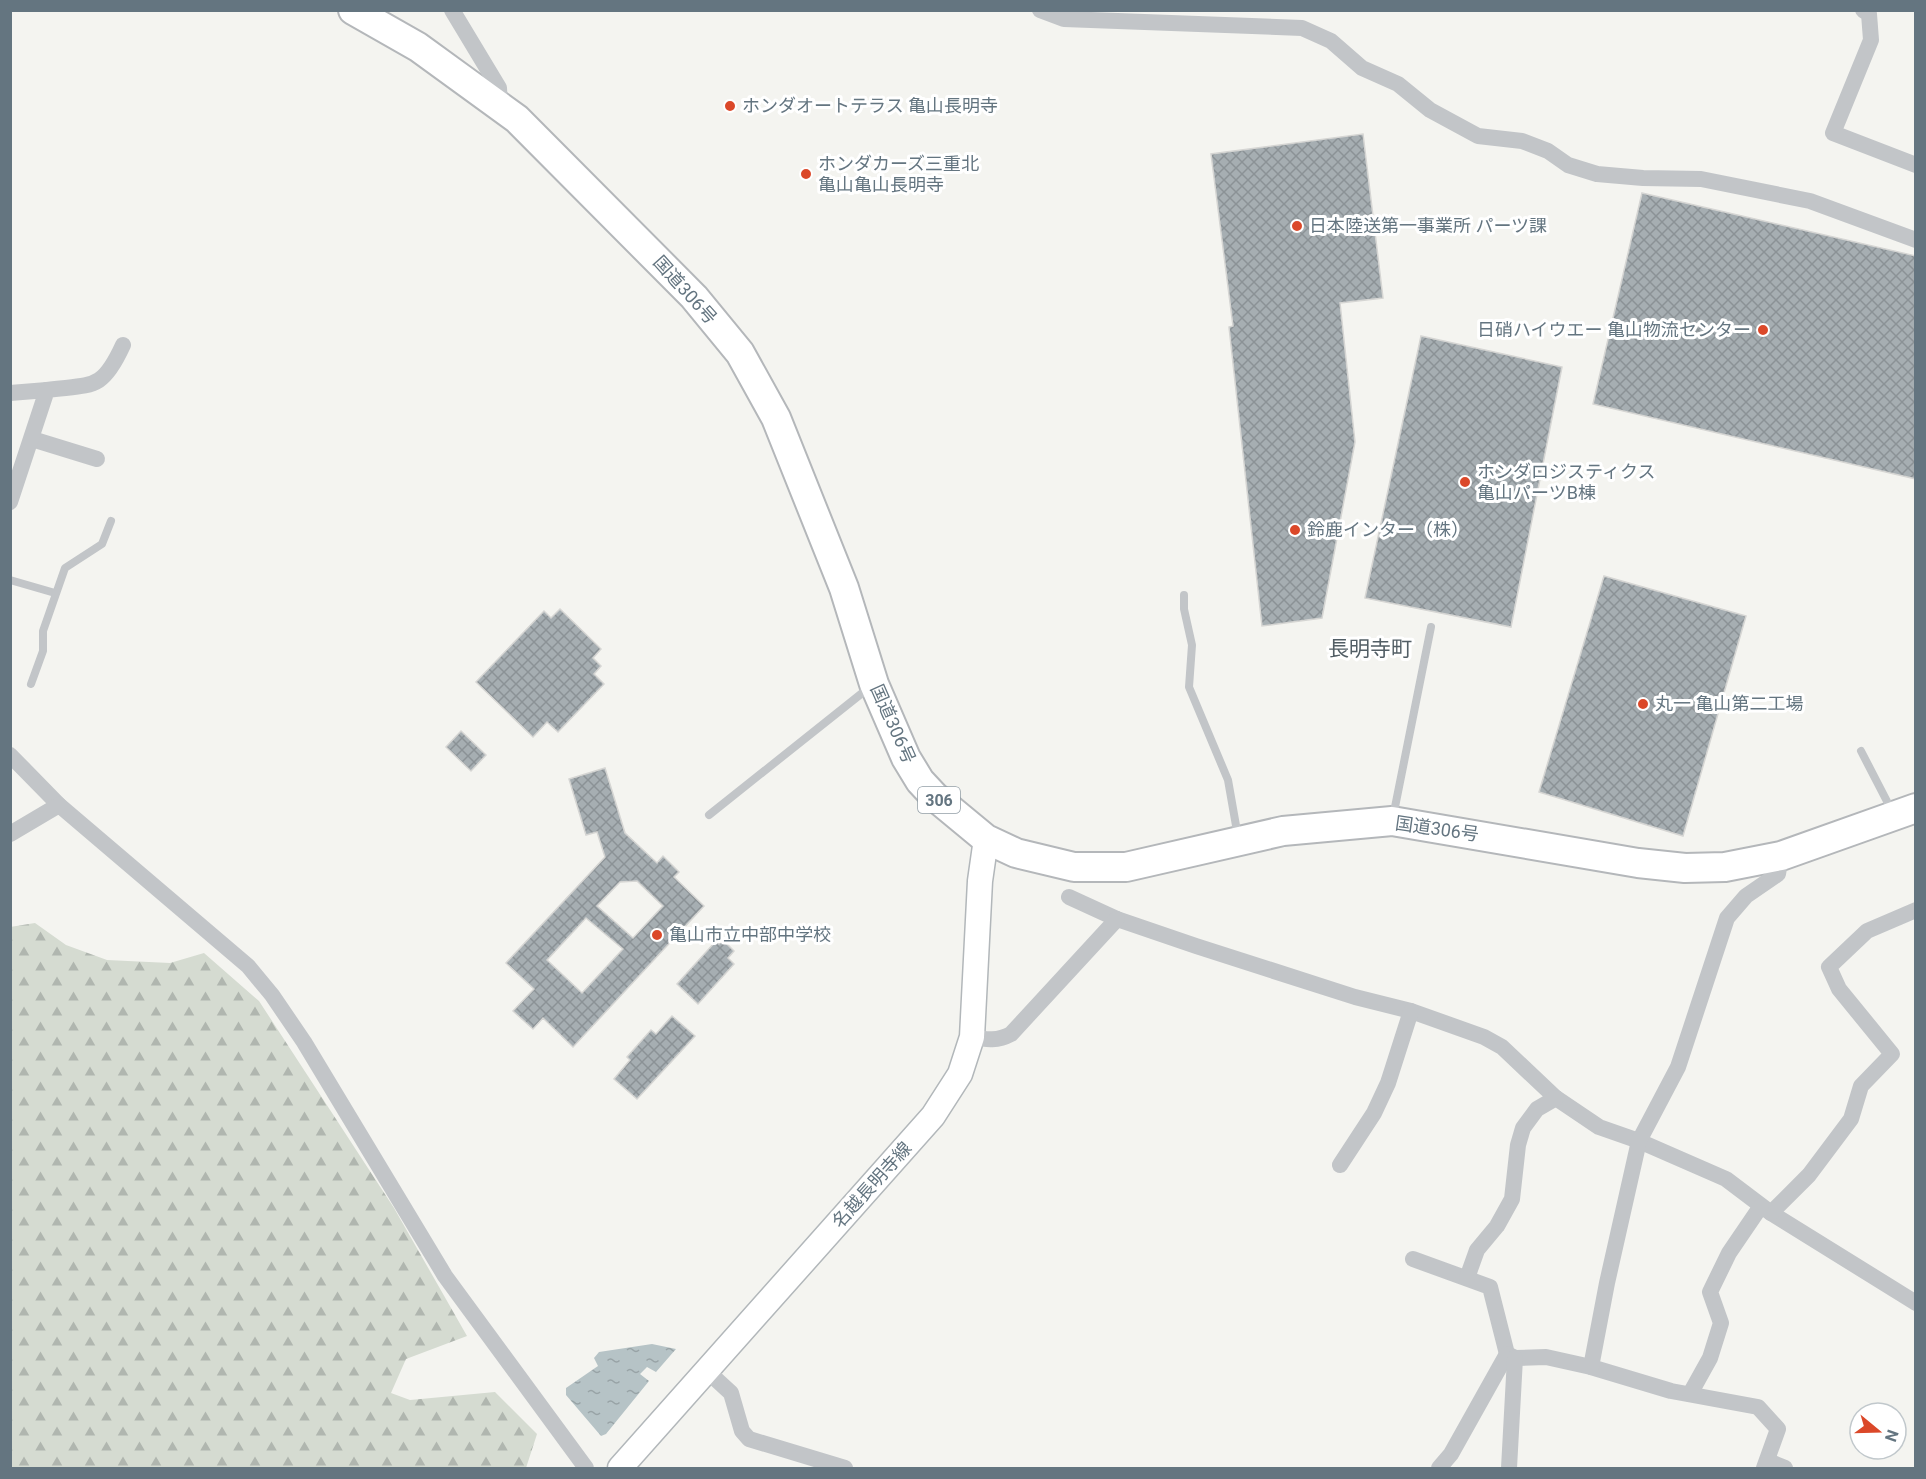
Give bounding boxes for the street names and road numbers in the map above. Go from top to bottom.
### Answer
street label: 国道306号 [649,251,721,328]
street label: 国道306号 [867,681,920,767]
road number: 306 [918,787,960,813]
street label: 国道306号 [1394,812,1480,845]
street label: 名越長明寺線 [828,1138,916,1232]

